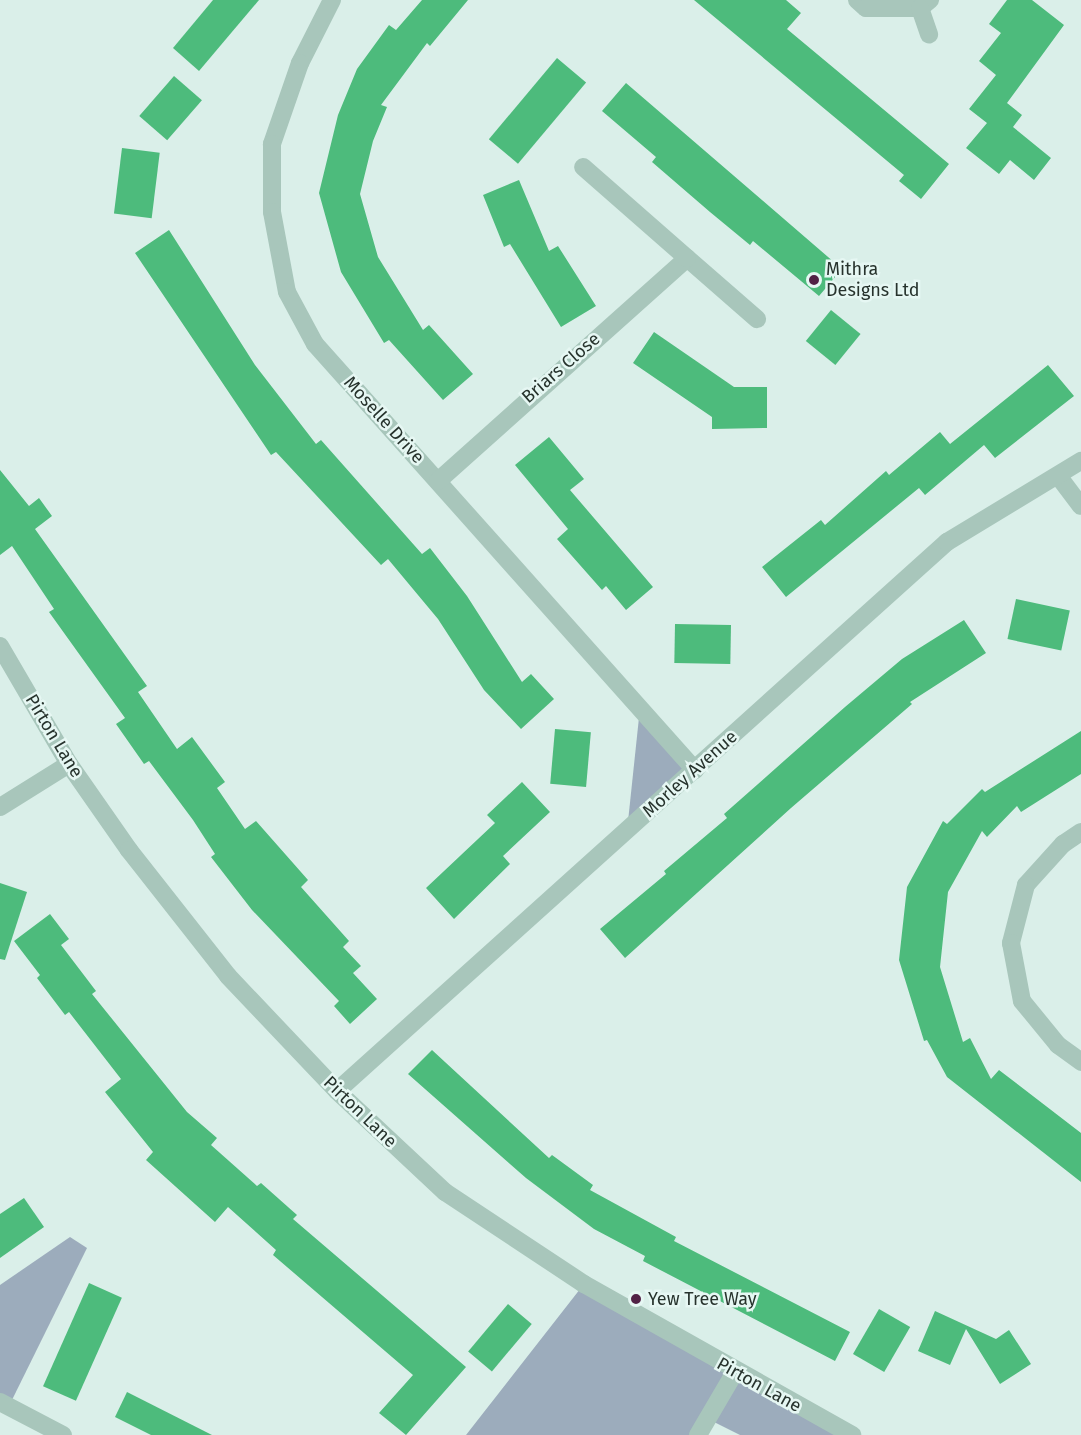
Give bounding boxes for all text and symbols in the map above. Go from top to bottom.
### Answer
place label: Mithra Designs Ltd [826,259,919,302]
marker: Mithra Designs Ltd [807,273,821,287]
street label: Briars Close [518,328,604,408]
street label: Moselle Drive [339,372,429,468]
street label: Pirton Lane [21,690,87,782]
street label: Morley Avenue [638,726,742,822]
street label: Pirton Lane [319,1072,401,1152]
place label: Yew Tree Way [648,1288,757,1310]
marker: Yew Tree Way [629,1292,643,1306]
street label: Pirton Lane [713,1353,805,1417]

